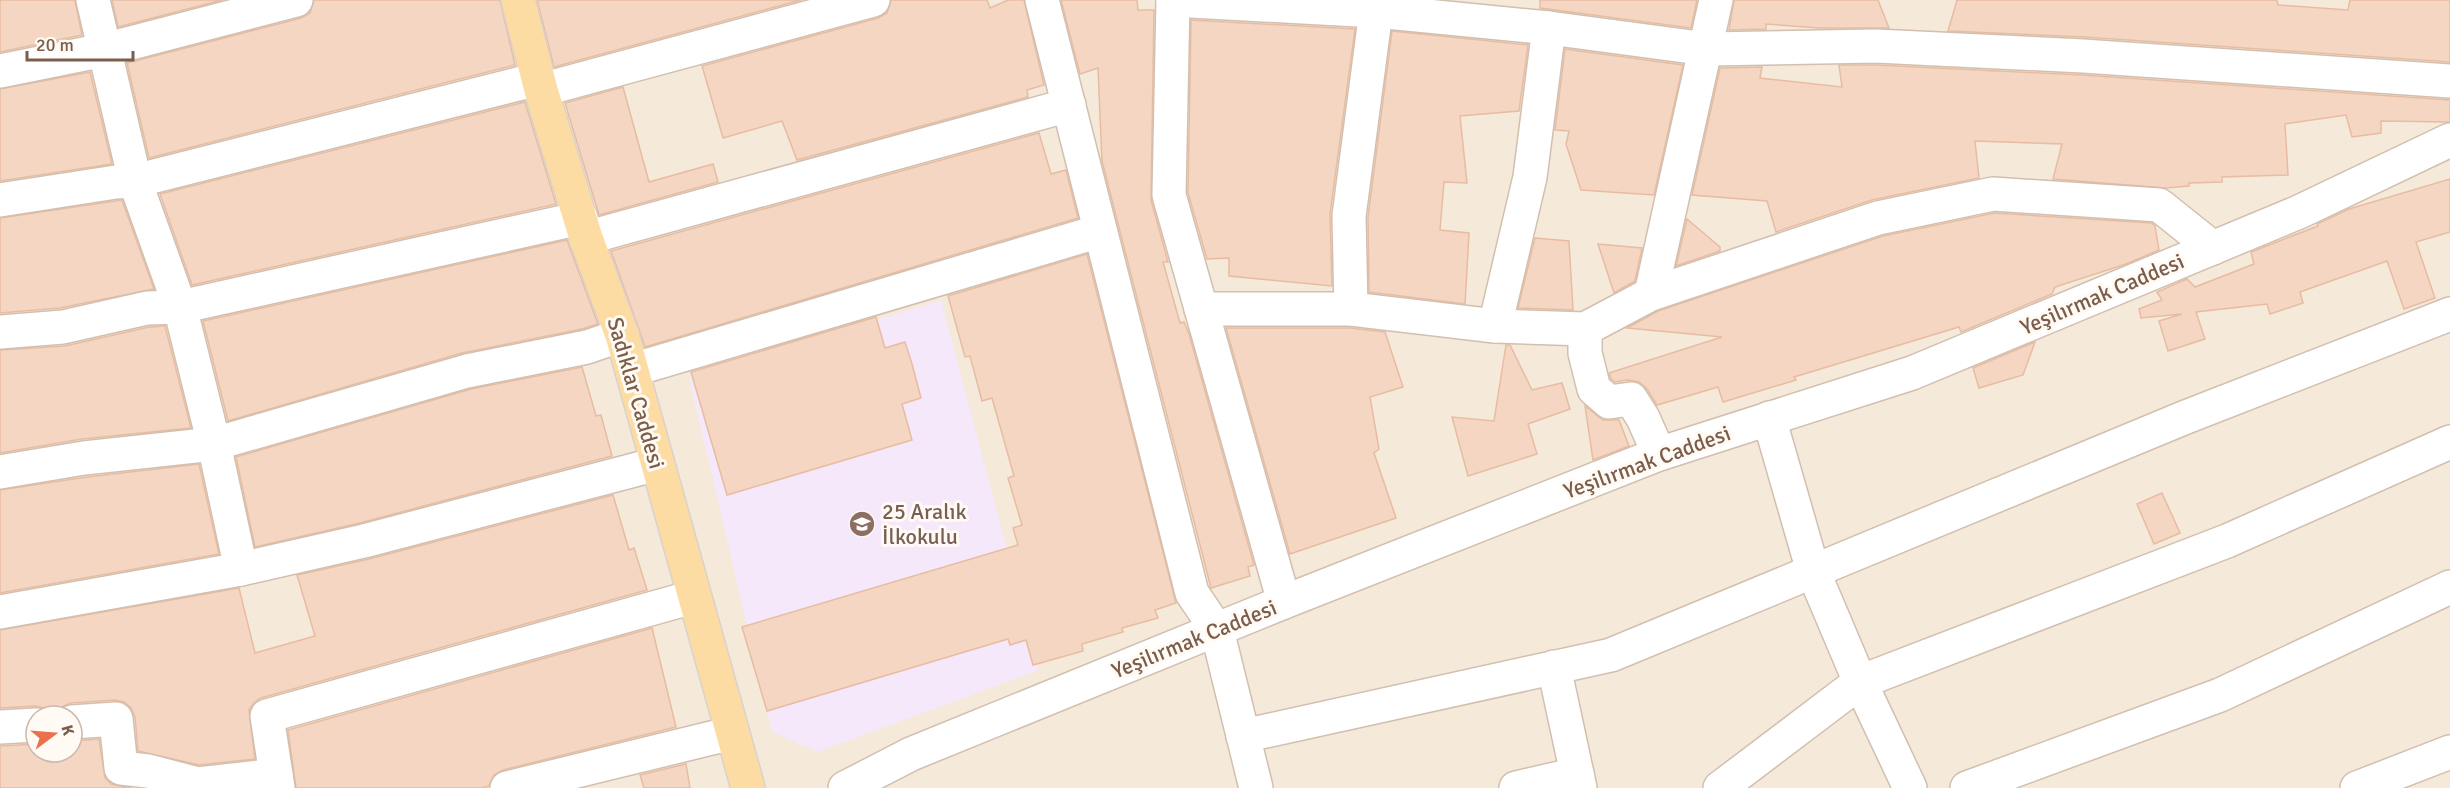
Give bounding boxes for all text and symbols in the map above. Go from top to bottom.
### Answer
scale bar [27,24,134,62]
text: 20 m [36,34,74,56]
street label: Yeşilırmak Caddesi [2016,247,2188,341]
street label: Sadıklar Caddesi [601,314,671,472]
street label: Yeşilırmak Caddesi [1560,419,1734,505]
place label: 25 Aralık İlkokulu [882,498,967,550]
school or university icon: 25 Aralık İlkokulu [847,509,877,539]
street label: Yeşilırmak Caddesi [1108,594,1280,684]
north arrow [24,704,84,764]
text: K [56,723,78,738]

